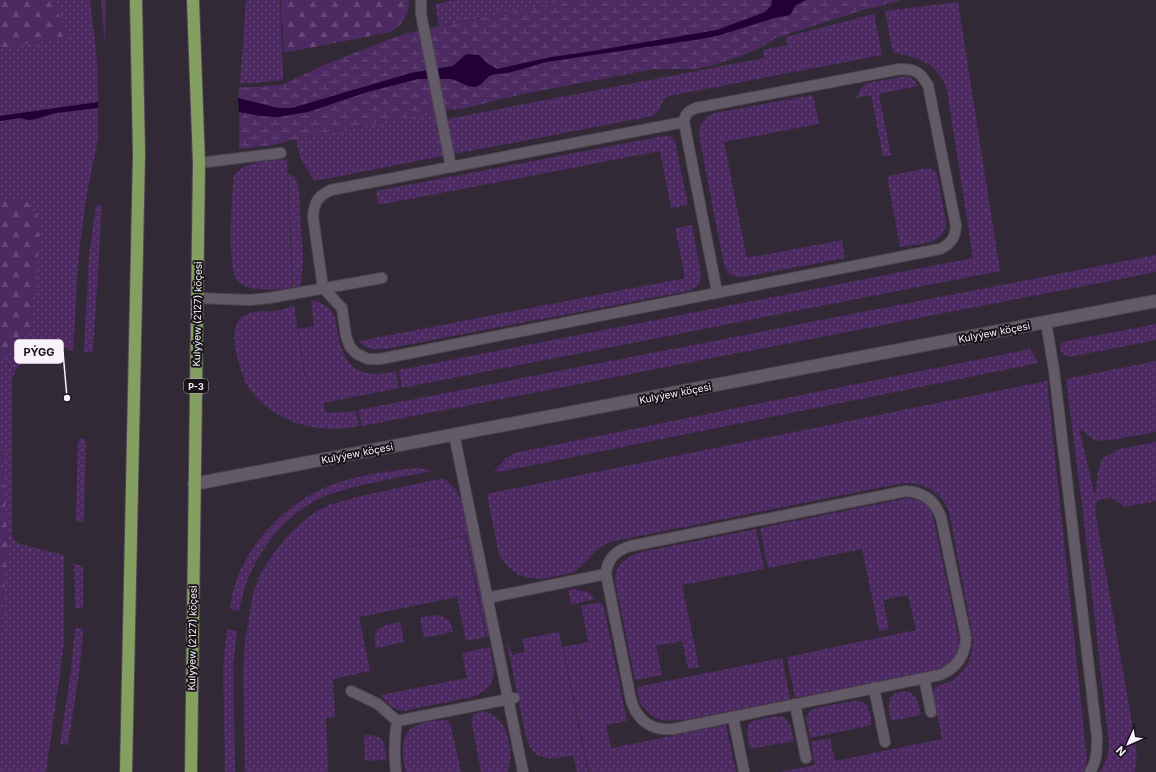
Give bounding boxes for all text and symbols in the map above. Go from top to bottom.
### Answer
street label: Kulyýew (2127) köçesi [190,261,204,367]
street label: Kulyýew köçesi [957,319,1031,345]
callout: PÝGG [15,340,63,363]
text: PÝGG [23,345,55,359]
road number: P-3 [184,379,208,393]
street label: Kulyýew köçesi [638,380,712,406]
street label: Kulyýew köçesi [320,440,394,466]
street label: Kulyýew (2127) köçesi [185,585,199,691]
north arrow [1108,724,1148,764]
text: N [1113,743,1129,759]

